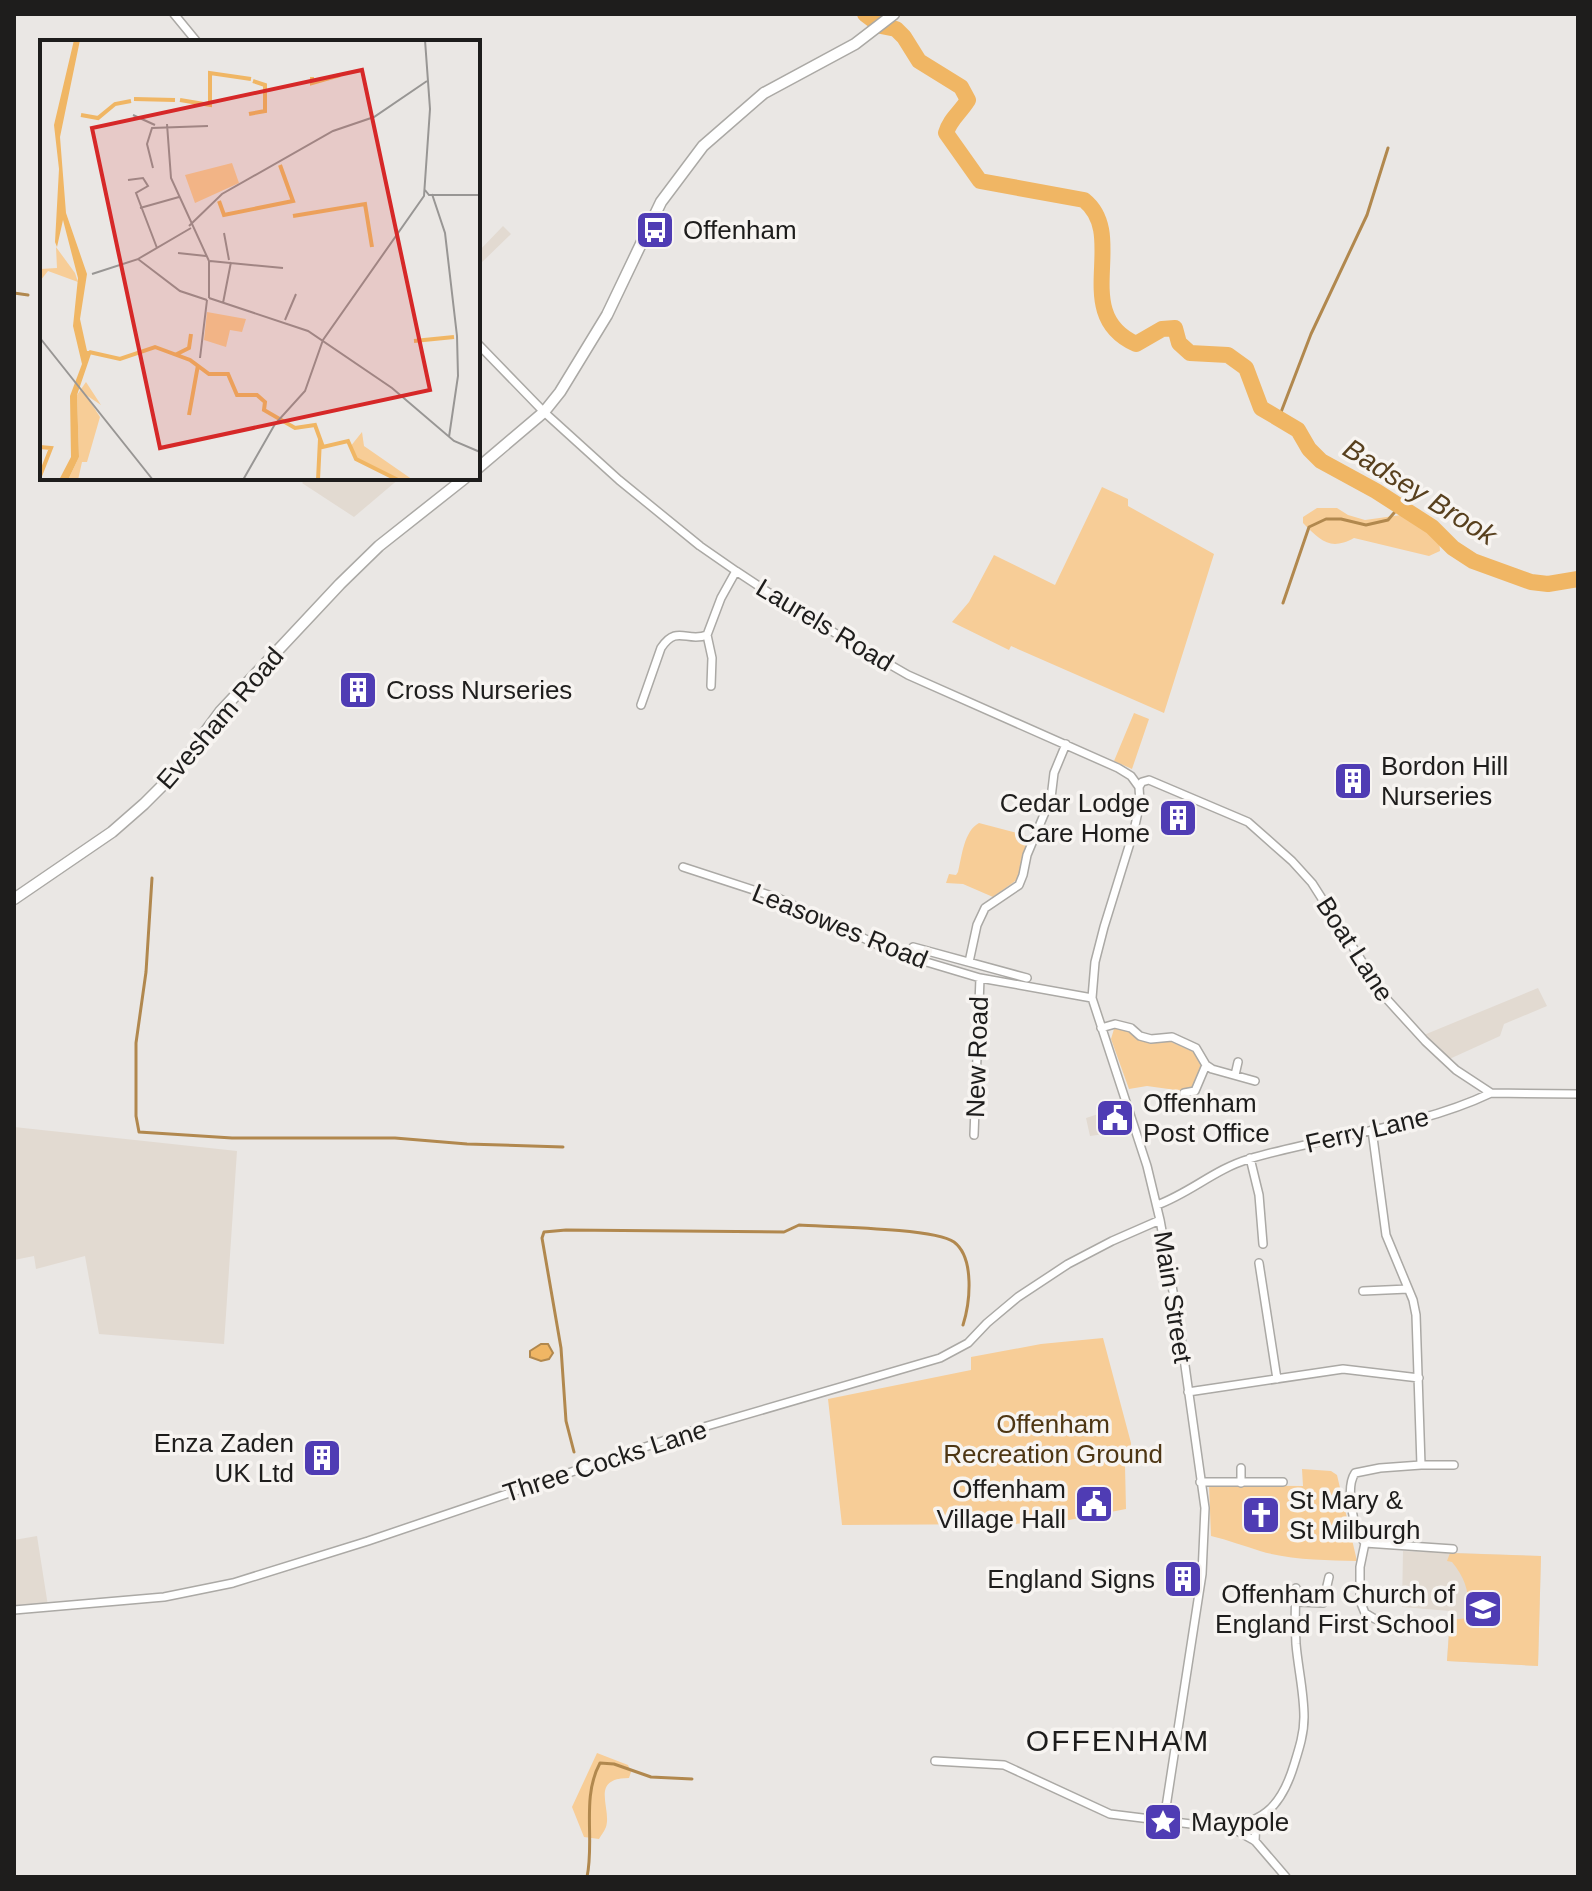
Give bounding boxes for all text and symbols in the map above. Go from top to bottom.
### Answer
inset map [40,40,480,480]
bus stop icon: Offenham [634,209,676,251]
place label: Offenham [683,215,797,245]
water label: Badsey Brook [1338,433,1504,552]
street label: Laurels Road [751,572,899,678]
street label: Evesham Road [150,641,290,795]
building icon: Cross Nurseries [337,669,379,711]
place label: Cross Nurseries [386,675,572,705]
place label: Bordon Hill Nurseries [1381,751,1508,811]
building icon: Bordon Hill Nurseries [1332,760,1374,802]
place label: Cedar Lodge Care Home [1000,788,1150,848]
building icon: Cedar Lodge Care Home [1157,797,1199,839]
street label: Leasowes Road [748,877,932,975]
street label: Boat Lane [1310,891,1400,1007]
street label: New Road [960,996,994,1118]
place label: Offenham Post Office [1143,1088,1270,1148]
public building icon: Offenham Post Office [1094,1097,1136,1139]
street label: Ferry Lane [1302,1101,1432,1159]
street label: Main Street [1148,1229,1198,1366]
park label: Offenham Recreation Ground [943,1409,1163,1469]
street label: Three Cocks Lane [499,1414,711,1508]
place label: Enza Zaden UK Ltd [154,1428,294,1488]
building icon: Enza Zaden UK Ltd [301,1437,343,1479]
place label: Offenham Village Hall [936,1474,1066,1534]
public building icon: Offenham Village Hall [1073,1483,1115,1525]
place label: St Mary & St Milburgh [1289,1485,1421,1545]
church icon: St Mary & St Milburgh [1240,1494,1282,1536]
building icon: England Signs [1162,1558,1204,1600]
place label: England Signs [987,1564,1155,1594]
place label: Offenham Church of England First School [1215,1579,1456,1639]
school or university icon: Offenham Church of England First School [1462,1588,1504,1630]
district label: OFFENHAM [1026,1724,1210,1757]
place icon: Maypole [1142,1801,1184,1843]
place label: Maypole [1191,1807,1289,1837]

